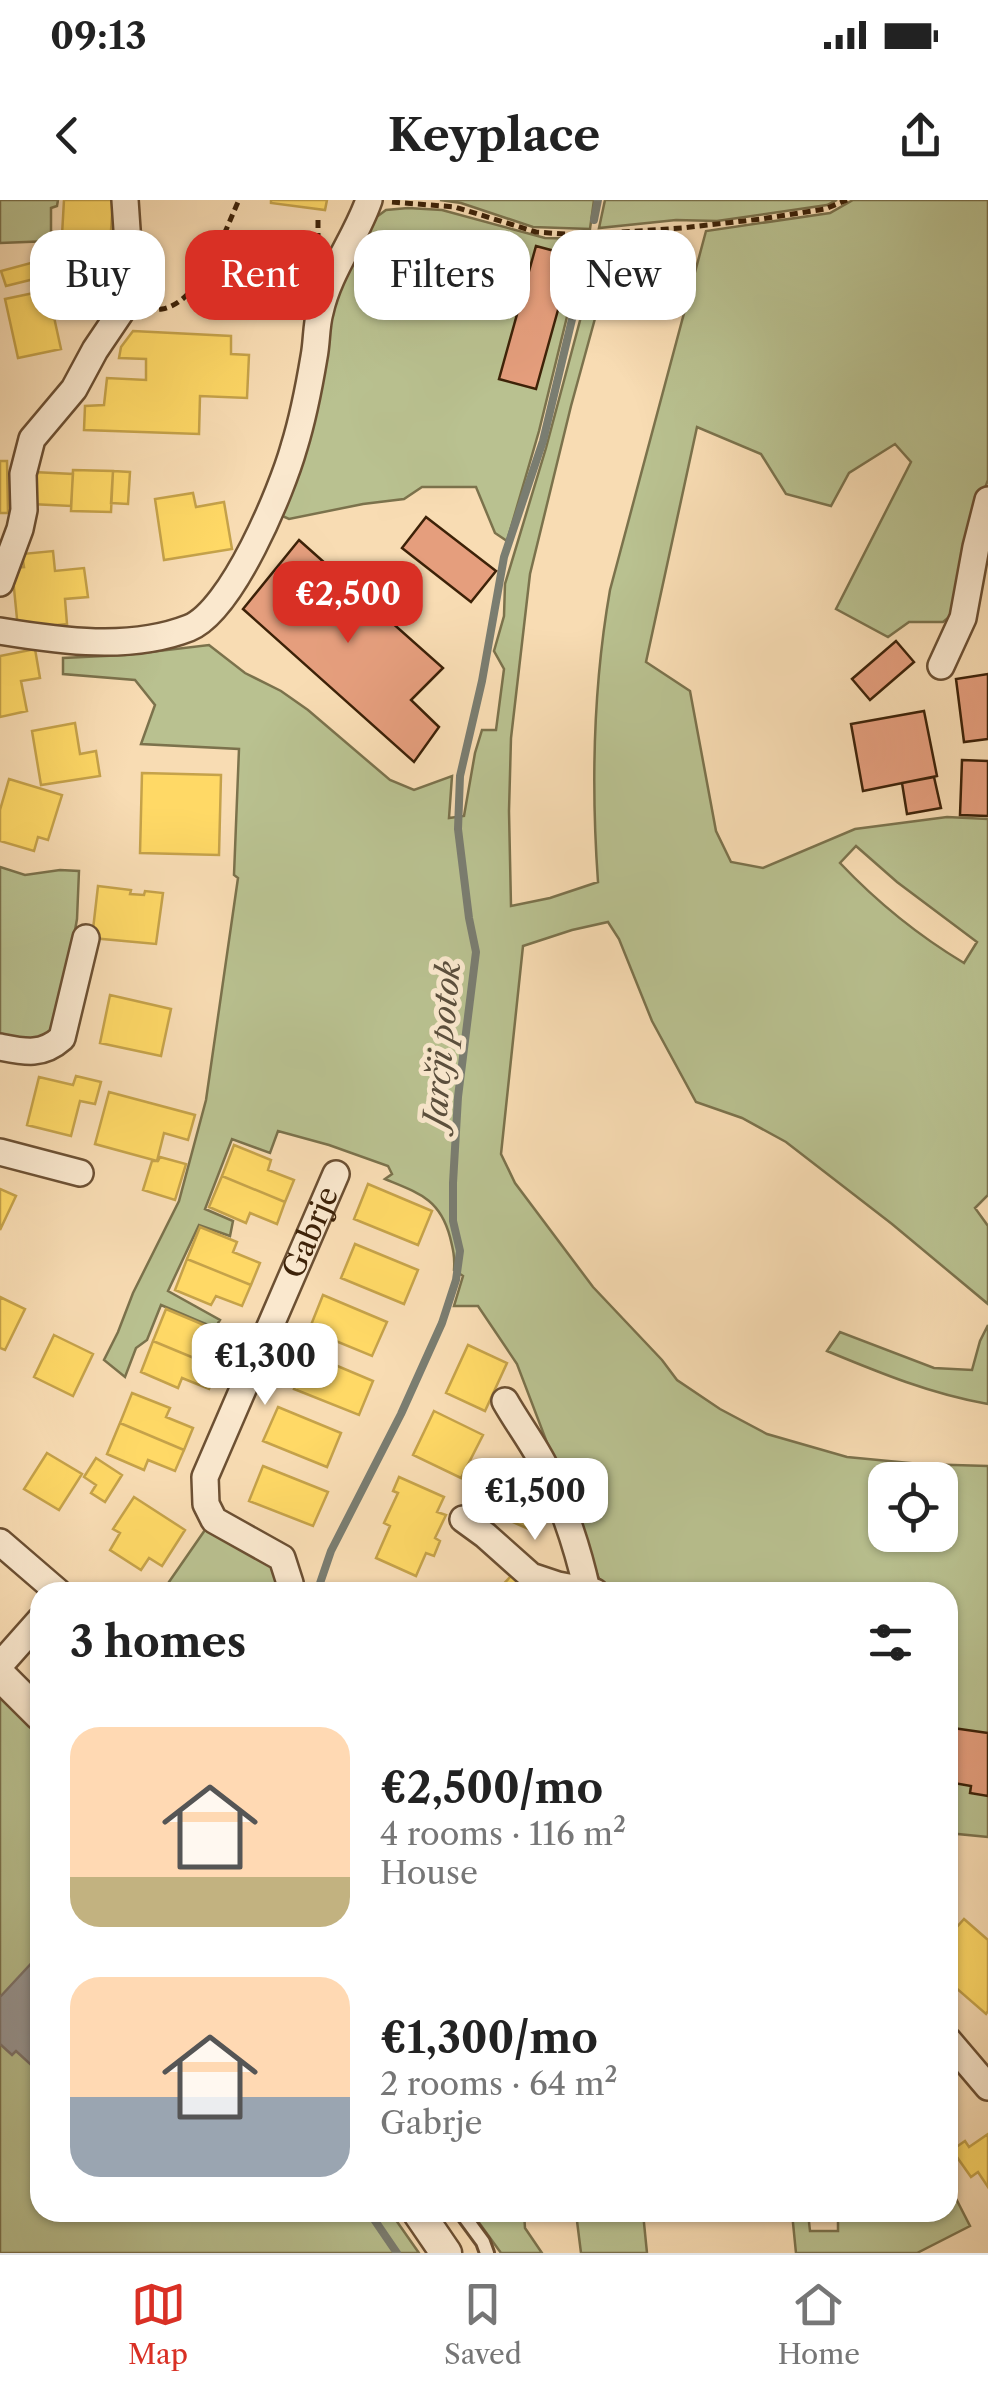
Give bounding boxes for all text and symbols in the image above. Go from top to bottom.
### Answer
text: 09:13 [50,12,147,59]
text: Keyplace [388,107,600,163]
icon: back [40,108,95,163]
icon: share [893,108,948,163]
chip: Buy [30,230,165,320]
chip: Rent [185,230,334,320]
chip: Filters [354,230,530,320]
chip: New [550,230,696,320]
pin: €2,500 [267,561,429,646]
text: €2,500 [295,574,401,613]
water label: Jarčji potok [414,959,468,1137]
street label: Gabrje [274,1181,346,1284]
pin: €1,300 [184,1323,346,1408]
text: €1,300 [214,1336,316,1375]
pin: €1,500 [454,1458,616,1543]
map controls [868,1462,958,1552]
button: locate [868,1462,958,1552]
text: €1,500 [484,1471,586,1510]
icon: filters [863,1615,918,1670]
text: 3 homes [70,1616,246,1668]
text: €2,500/mo [380,1762,603,1814]
icon: home [150,1767,270,1887]
text: 4 rooms · 116 m² [380,1814,626,1853]
text: House [380,1853,478,1892]
text: €1,300/mo [380,2012,598,2064]
icon: home [150,2017,270,2137]
text: 2 rooms · 64 m² [380,2064,618,2103]
text: Gabrje [380,2103,482,2142]
tab: Map [128,2277,188,2371]
tab: Saved [444,2277,522,2371]
tab: Home [778,2277,860,2371]

